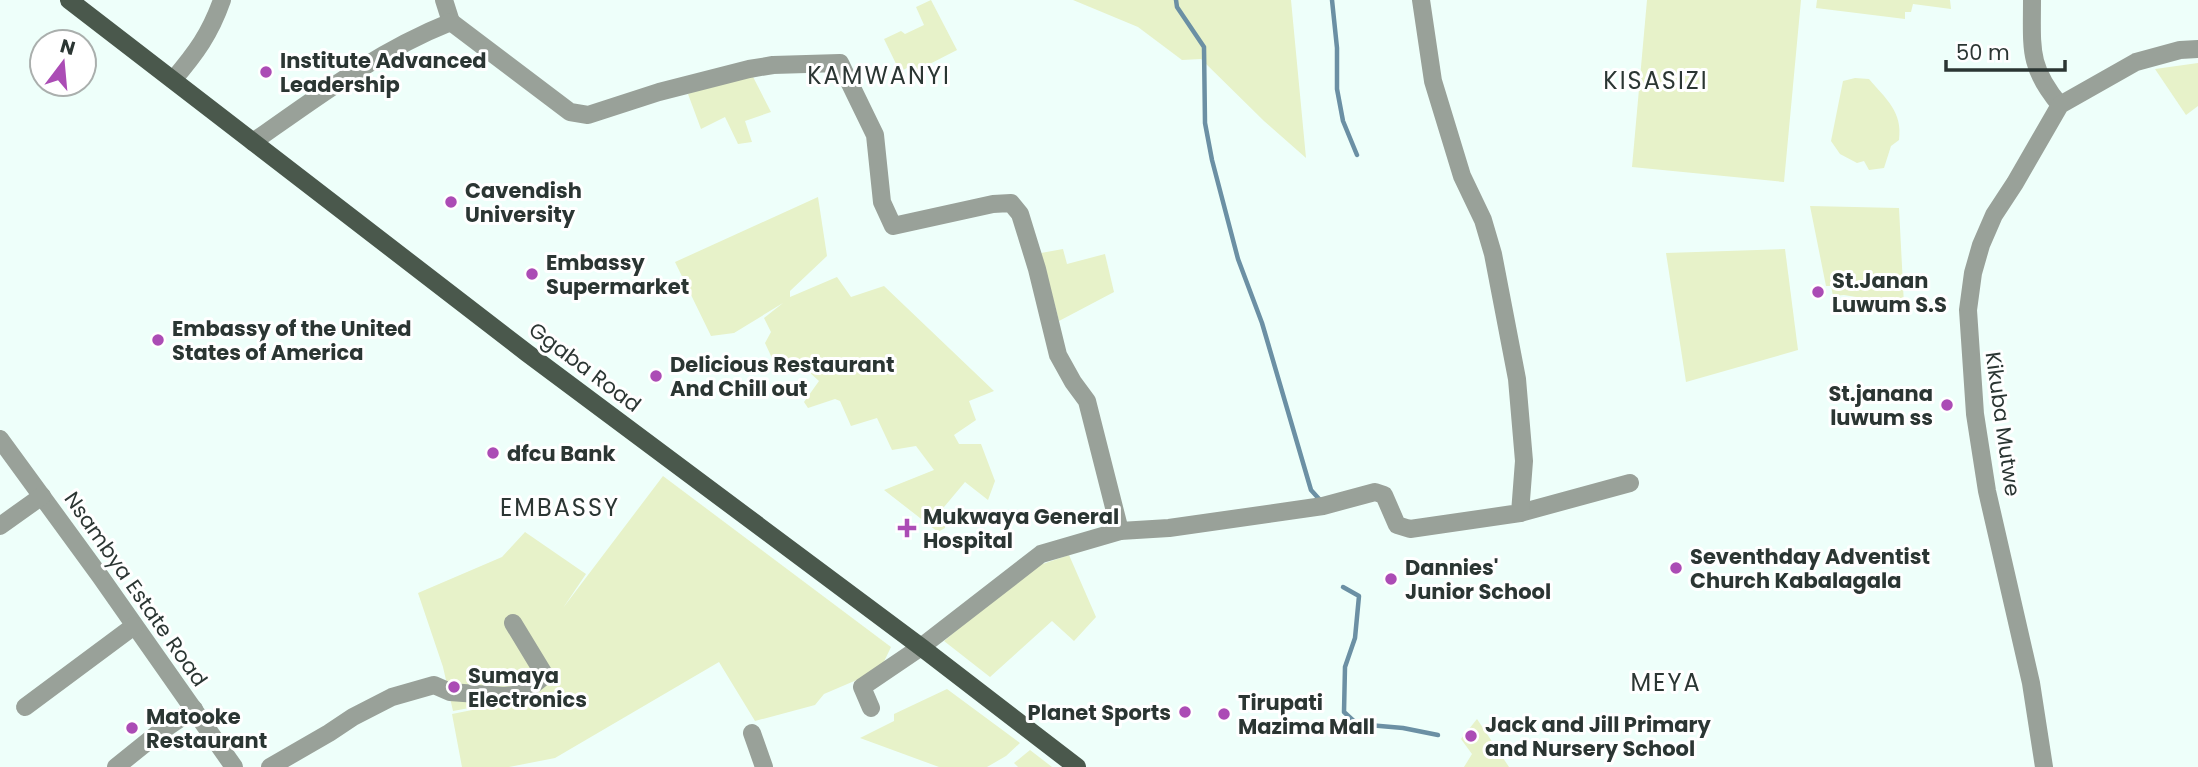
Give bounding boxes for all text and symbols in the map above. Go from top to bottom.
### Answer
north arrow [28,28,98,98]
scale bar [1946,28,2065,72]
text: N [57,32,78,62]
text: 50 m [1956,38,2010,67]
place label: Institute Advanced Leadership [280,46,487,99]
district label: KAMWANYI [807,59,951,92]
marker: Institute Advanced Leadership [258,64,274,80]
district label: KISASIZI [1603,64,1709,97]
place label: Cavendish University [465,176,582,229]
marker: Cavendish University [443,194,459,210]
place label: Embassy Supermarket [546,248,689,301]
marker: Embassy Supermarket [524,266,540,282]
place label: St.Janan Luwum S.S [1832,266,1947,319]
marker: St.Janan Luwum S.S [1810,284,1826,300]
place label: Embassy of the United States of America [172,314,412,367]
street label: Ggaba Road [523,315,647,419]
marker: Embassy of the United States of America [150,332,166,348]
place label: Delicious Restaurant And Chill out [670,350,894,403]
street label: Kikuba Mutwe [1979,350,2027,498]
marker: Delicious Restaurant And Chill out [648,368,664,384]
place label: St.janana luwum ss [1828,379,1933,432]
marker: St.janana luwum ss [1939,397,1955,413]
place label: dfcu Bank [507,439,615,468]
marker: dfcu Bank [485,445,501,461]
street label: Nsambya Estate Road [58,486,214,692]
district label: EMBASSY [500,491,620,524]
place label: Mukwaya General Hospital [923,502,1119,555]
marker: Mukwaya General Hospital [897,518,917,538]
place label: Seventhday Adventist Church Kabalagala [1690,542,1930,595]
place label: Dannies' Junior School [1405,553,1551,606]
marker: Seventhday Adventist Church Kabalagala [1668,560,1684,576]
marker: Dannies' Junior School [1383,571,1399,587]
place label: Sumaya Electronics [468,661,587,714]
district label: MEYA [1630,666,1702,699]
marker: Sumaya Electronics [446,679,462,695]
place label: Tirupati Mazima Mall [1238,688,1375,741]
place label: Planet Sports [1028,698,1171,727]
place label: Matooke Restaurant [146,702,267,755]
marker: Planet Sports [1177,704,1193,720]
marker: Tirupati Mazima Mall [1216,706,1232,722]
place label: Jack and Jill Primary and Nursery School [1485,710,1712,763]
marker: Matooke Restaurant [124,720,140,736]
marker: Jack and Jill Primary and Nursery School [1463,728,1479,744]

